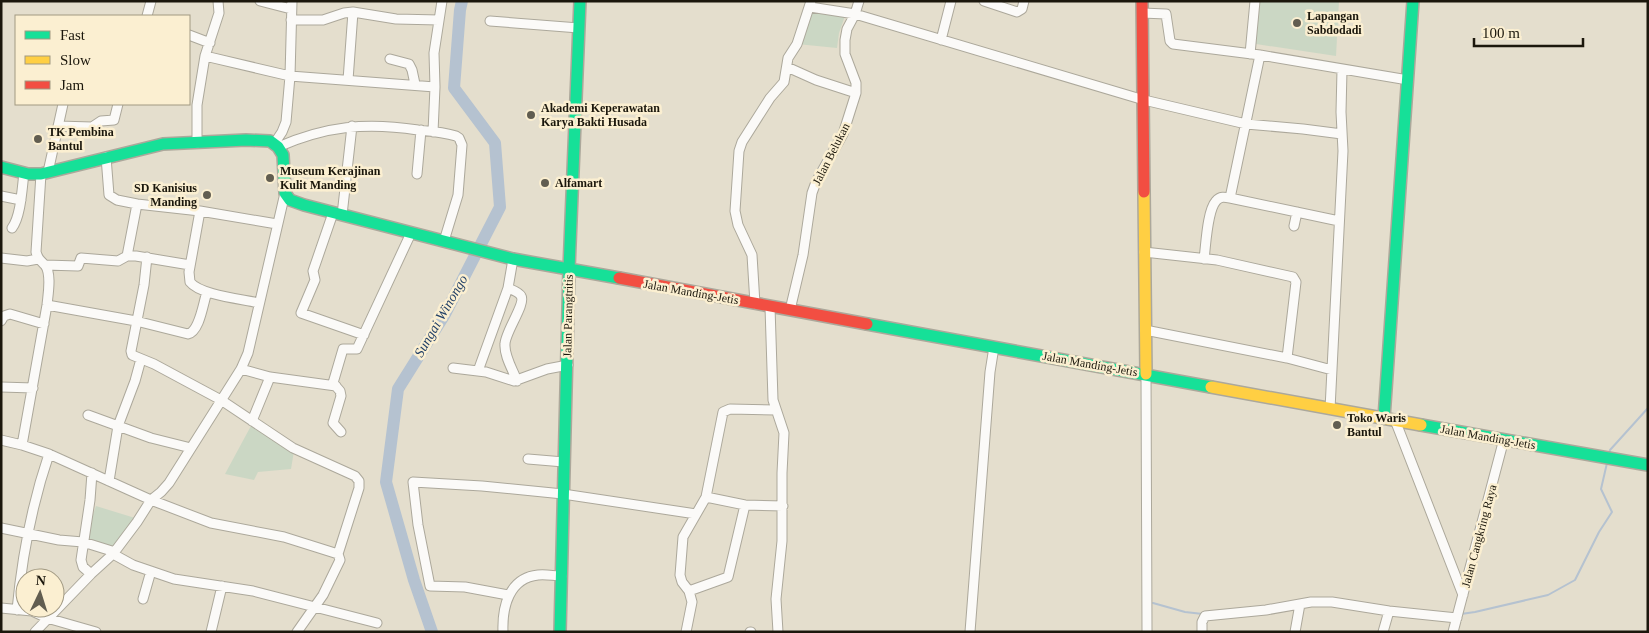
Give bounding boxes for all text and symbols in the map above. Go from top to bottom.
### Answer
place label: Lapangan Sabdodadi [1307,9,1362,37]
legend [15,15,190,105]
scale bar [1474,15,1583,47]
marker: Lapangan Sabdodadi [1291,17,1303,29]
text: 100 m [1482,25,1520,41]
text: Fast [60,27,86,43]
text: Slow [60,52,91,68]
text: Jam [60,77,84,93]
place label: Akademi Keperawatan Karya Bakti Husada [541,101,660,129]
marker: Akademi Keperawatan Karya Bakti Husada [525,109,537,121]
street label: Jalan Belukan [809,121,853,187]
place label: TK Pembina Bantul [48,125,114,153]
marker: TK Pembina Bantul [32,133,44,145]
place label: Museum Kerajinan Kulit Manding [280,164,381,192]
marker: Museum Kerajinan Kulit Manding [264,172,276,184]
place label: Alfamart [555,176,602,190]
marker: Alfamart [539,177,551,189]
place label: SD Kanisius Manding [134,181,197,209]
marker: SD Kanisius Manding [201,189,213,201]
water label: Sungai Winongo [411,272,471,360]
street label: Jalan Parangtritis [560,274,576,358]
street label: Jalan Manding-Jetis [642,277,740,307]
street label: Jalan Manding-Jetis [1041,349,1139,379]
place label: Toko Waris Bantul [1347,411,1406,439]
marker: Toko Waris Bantul [1331,419,1343,431]
street label: Jalan Manding-Jetis [1439,422,1537,452]
street label: Jalan Cangkring Raya [1459,482,1500,589]
north arrow [15,568,65,618]
text: N [35,573,46,588]

